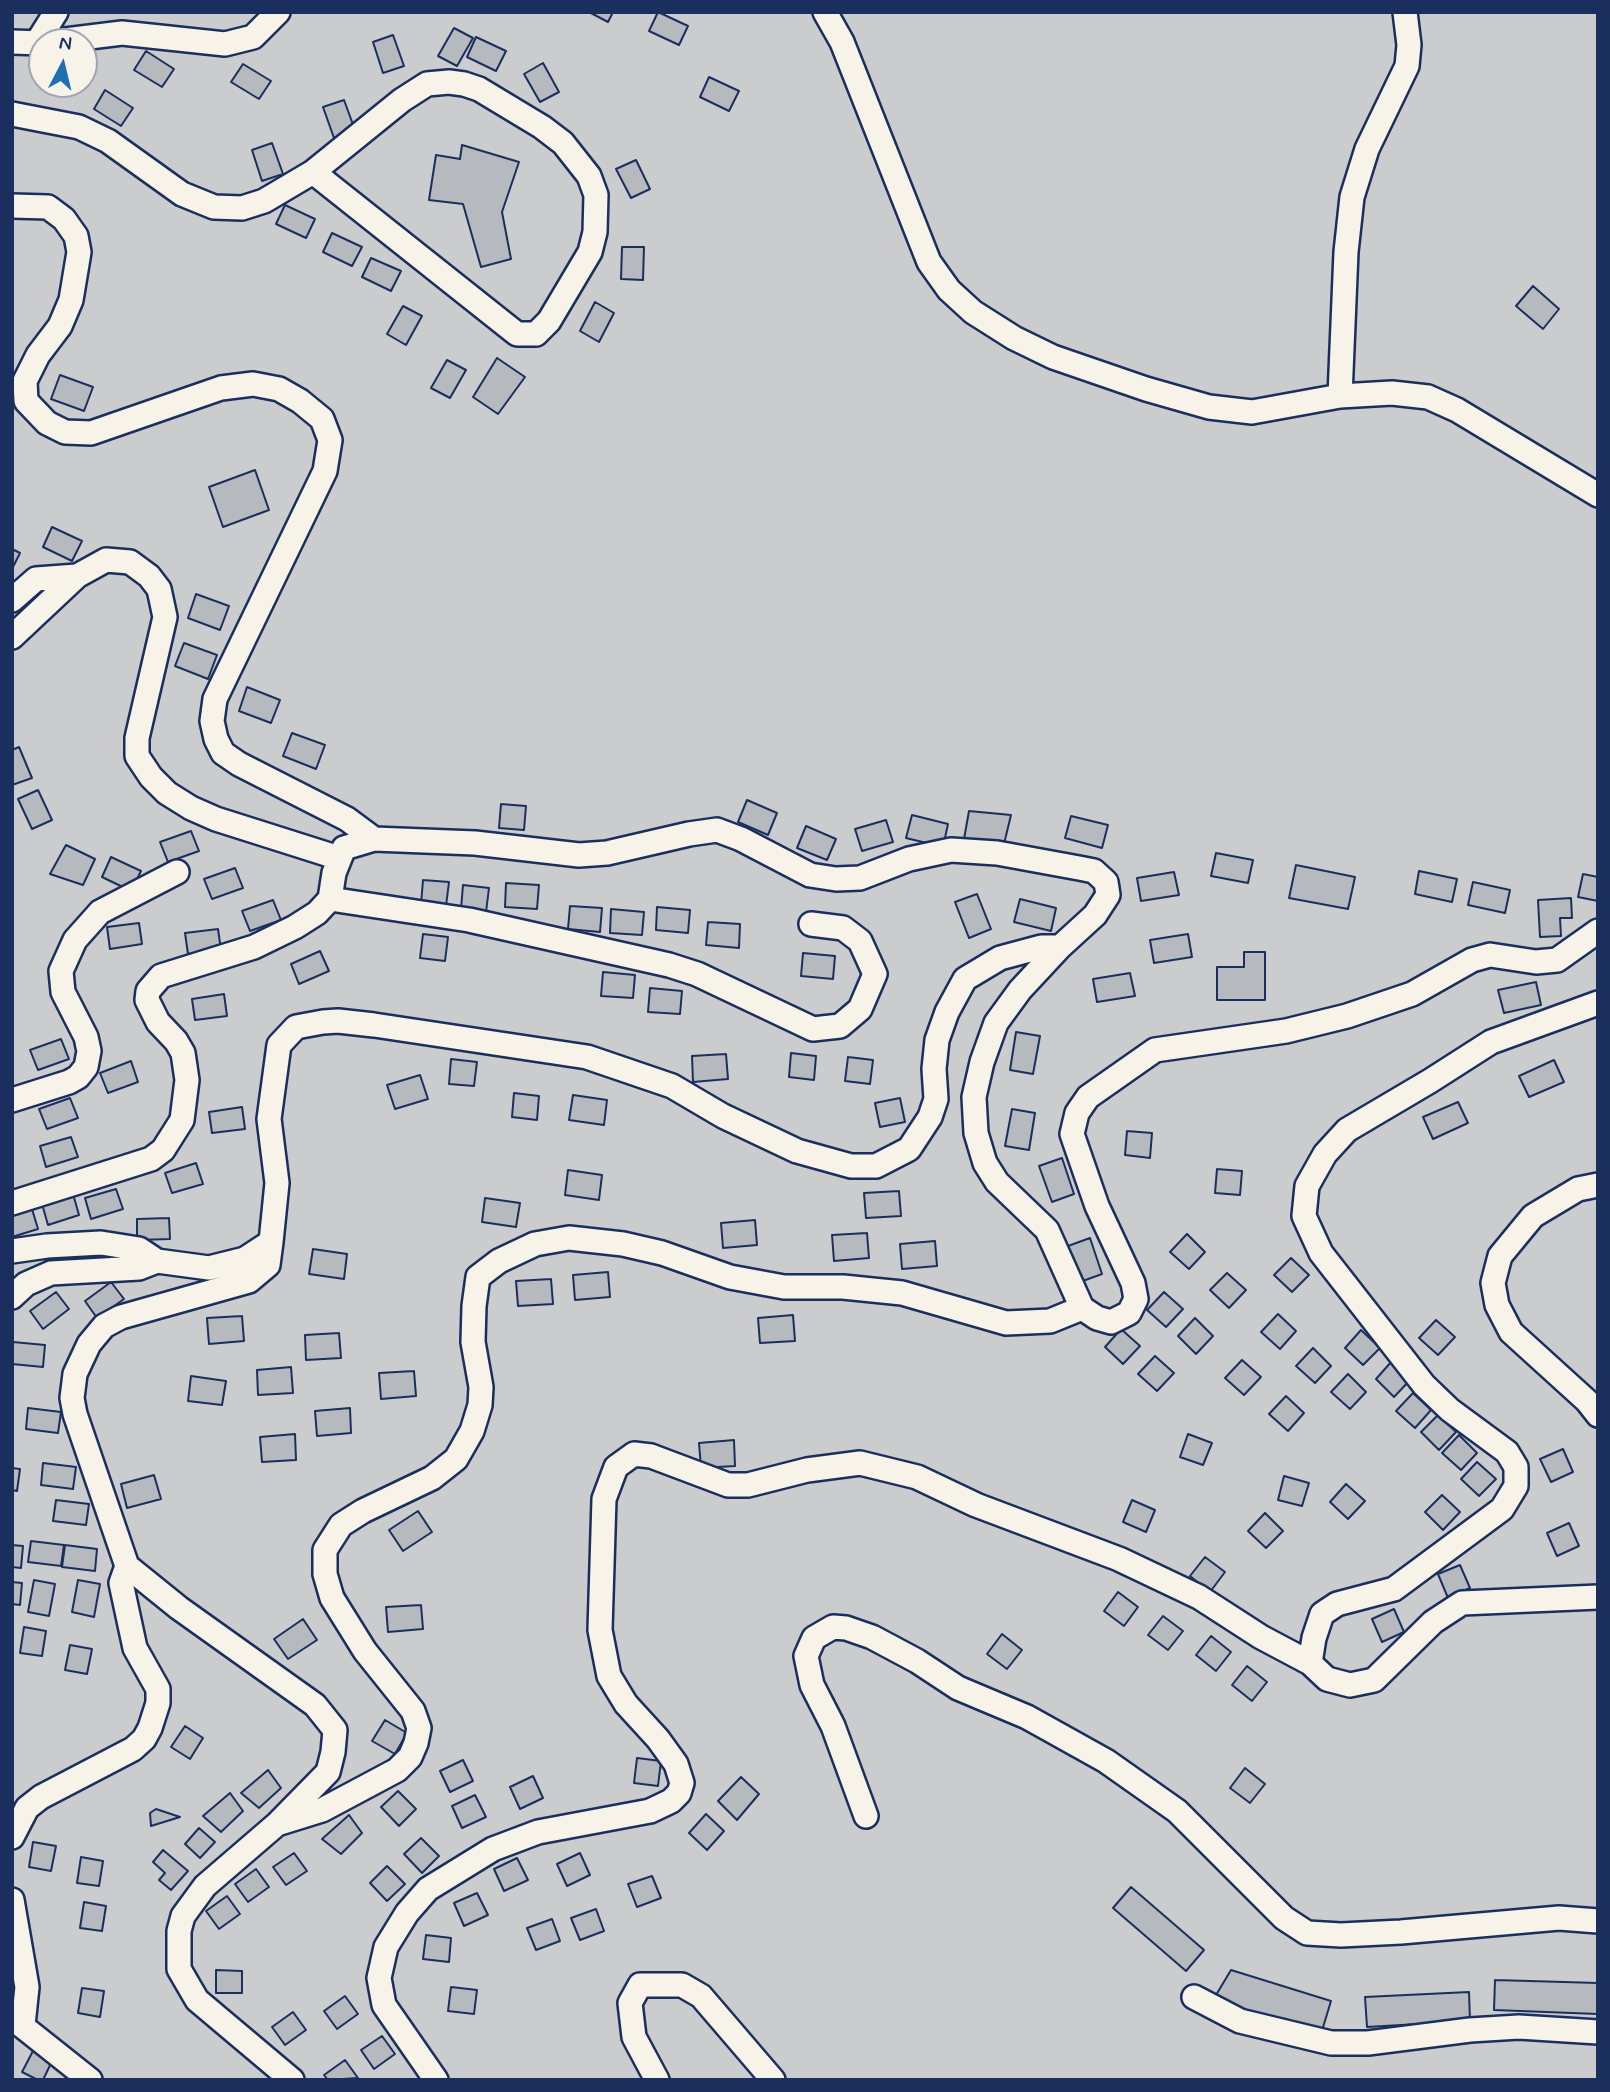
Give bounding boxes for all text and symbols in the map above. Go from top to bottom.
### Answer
north arrow [28,28,98,98]
text: N [58,30,73,57]

